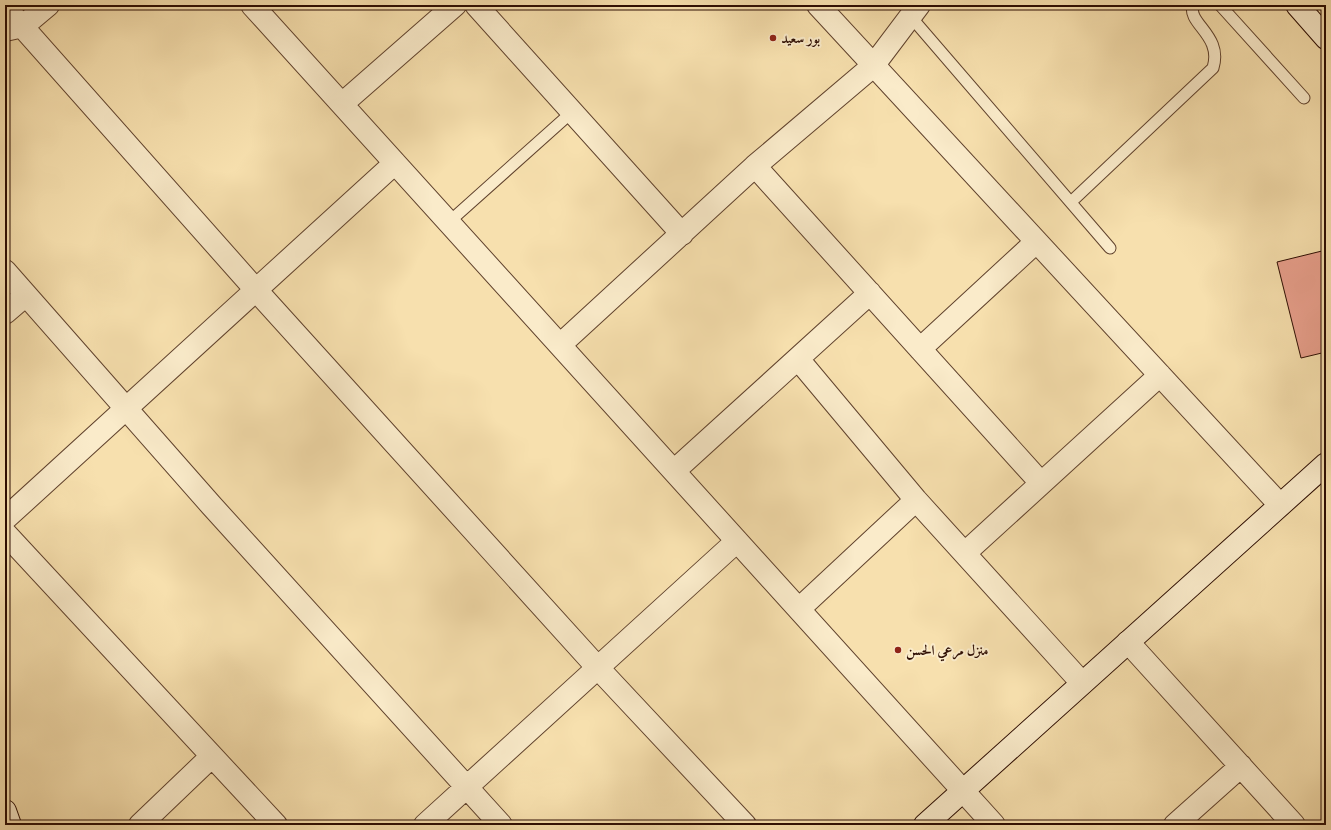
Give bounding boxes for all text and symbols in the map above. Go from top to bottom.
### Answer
place label: بور سعيد [781,30,820,47]
marker: بور سعيد [768,33,778,43]
place label: منزل مرعي الحسن [906,642,988,662]
marker: منزل مرعي الحسن [893,645,903,655]

